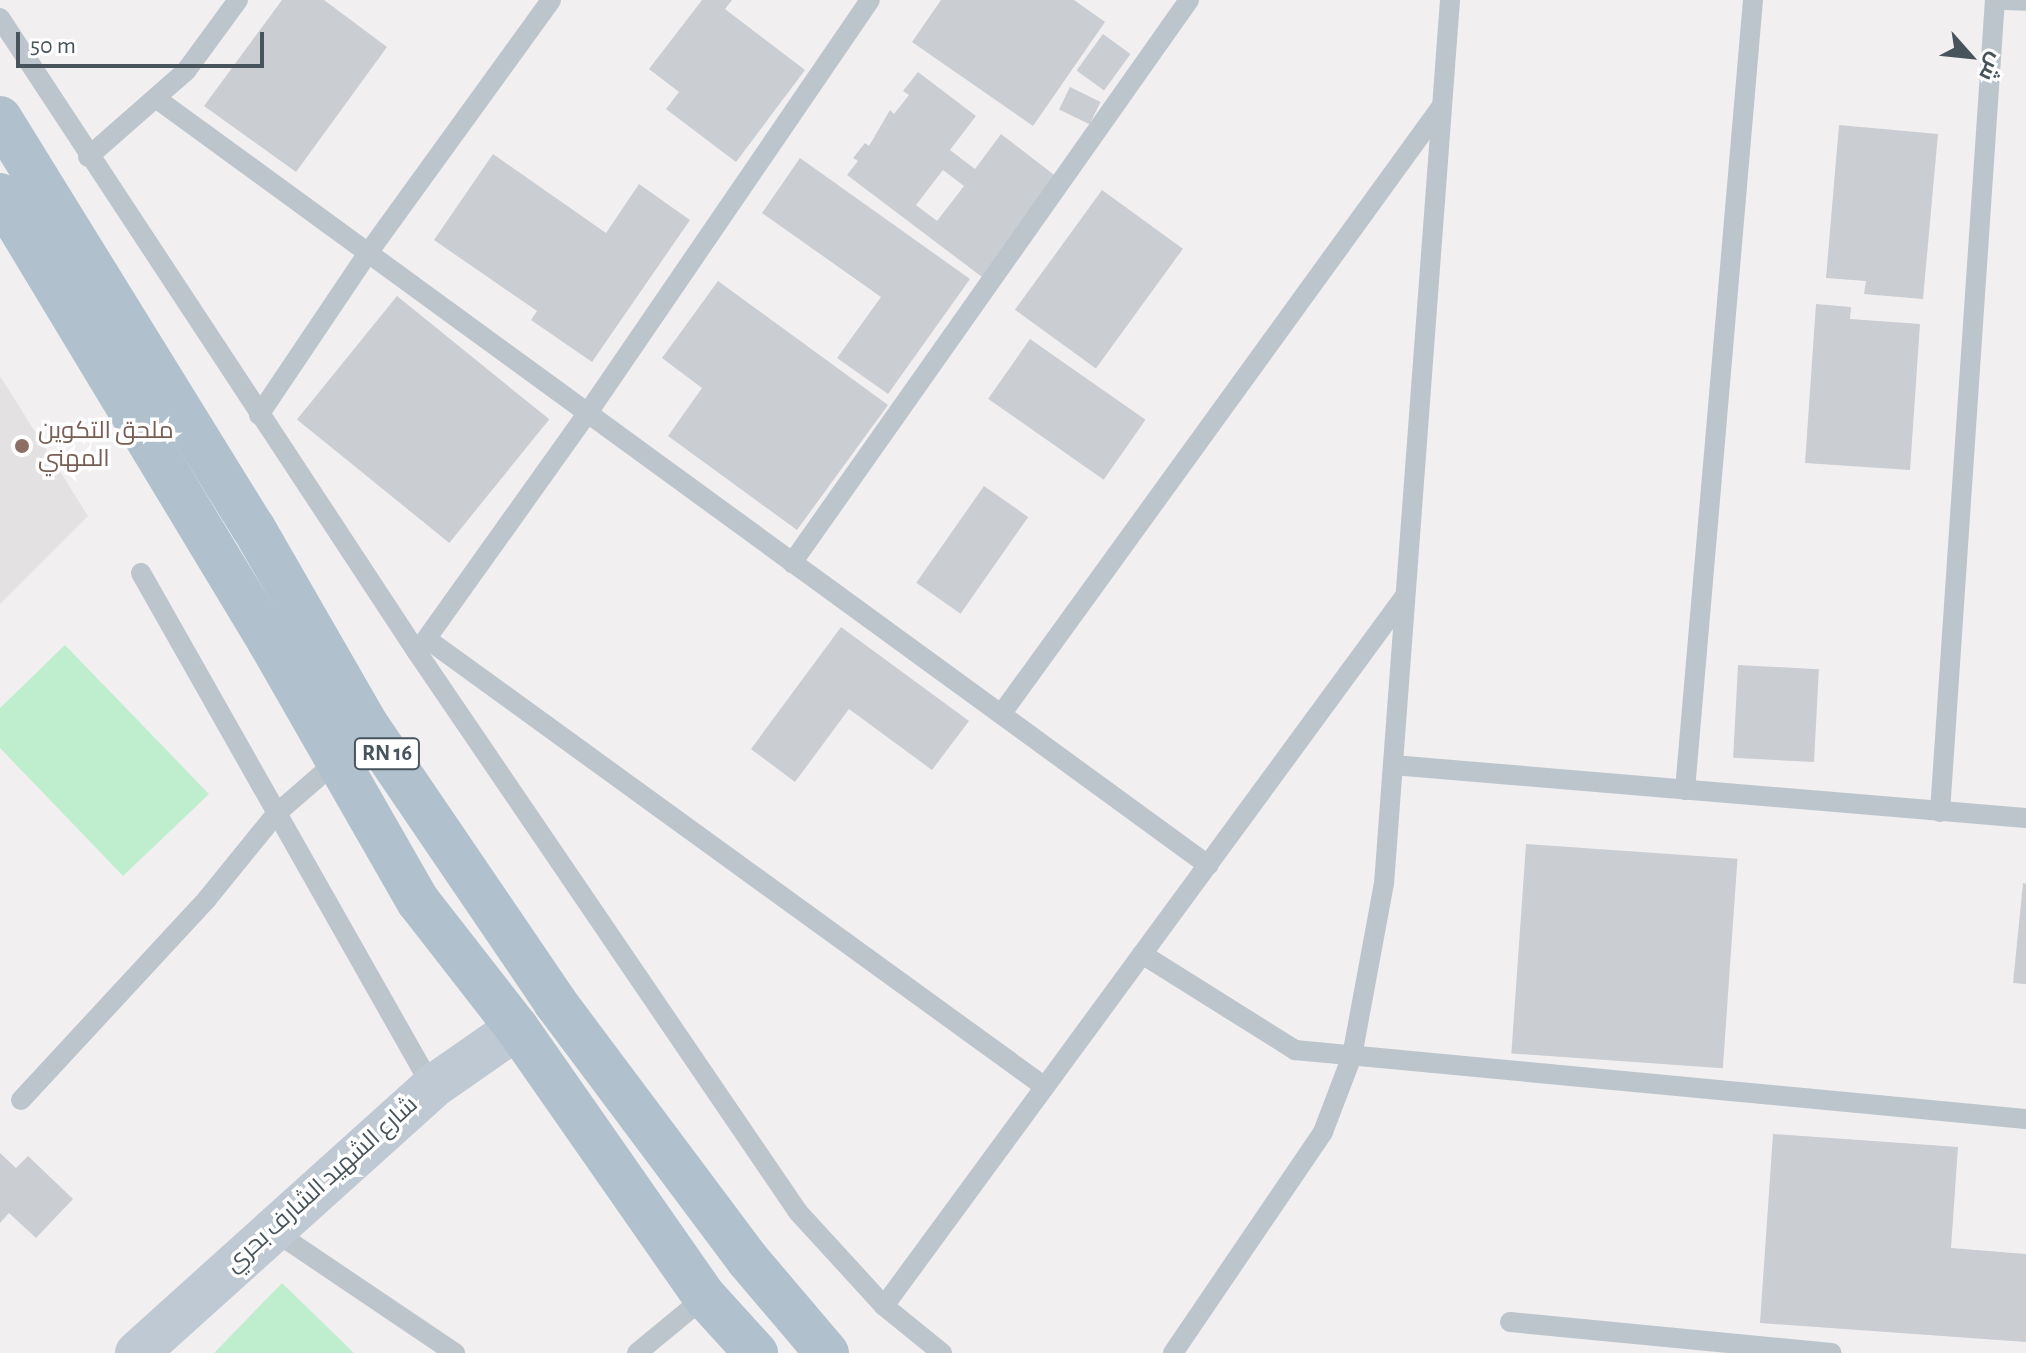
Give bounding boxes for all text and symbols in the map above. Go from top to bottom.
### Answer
scale bar [20,16,268,66]
north arrow [1930,16,2010,96]
text: 50 m [30,34,76,58]
text: ش [1975,49,2008,84]
place label: ملحق التكوين المهني [38,418,174,474]
marker: ملحق التكوين المهني [13,437,31,455]
road number: RN 16 [353,736,421,772]
street label: شارع الشهيد الشارف بحري [220,1091,424,1279]

